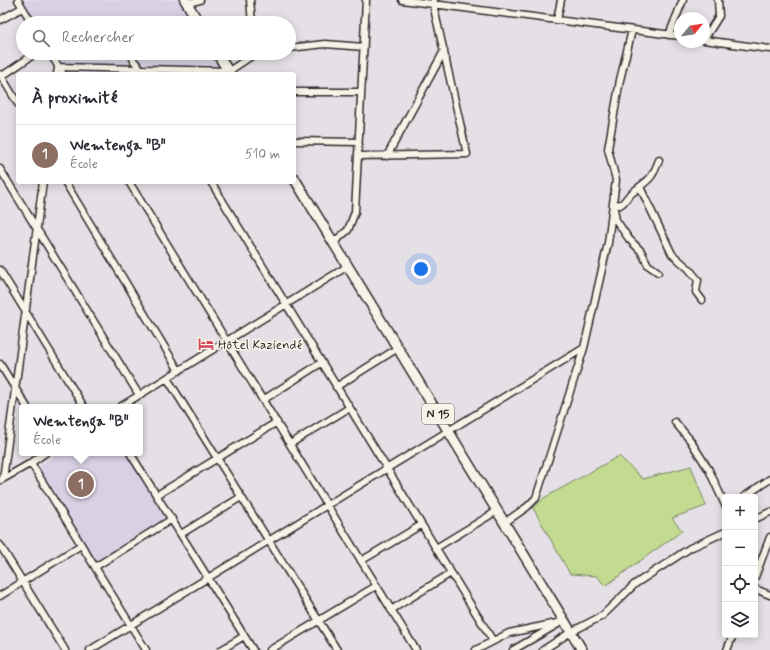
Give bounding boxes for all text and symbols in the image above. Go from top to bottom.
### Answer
north arrow [674,12,710,48]
search box [16,16,296,60]
icon: search [30,27,52,49]
text: Rechercher [62,28,135,48]
text: À proximité [32,87,117,109]
text: Wemtenga "B" [70,136,166,156]
text: 1 [42,146,48,163]
text: 510 m [245,146,280,163]
text: École [70,156,98,173]
your location [411,259,431,279]
hotel icon: Hôtel Kaziendé [197,335,215,353]
place label: Hôtel Kaziendé [218,337,302,354]
popup [19,404,143,456]
road number: N 15 [422,404,454,424]
text: Wemtenga "B" [33,412,129,432]
text: École [33,432,61,449]
pin: 1 [68,469,94,499]
map controls [722,494,758,638]
button: + [722,494,758,530]
button: − [722,530,758,566]
button: locate [722,566,758,602]
button: layers [722,602,758,638]

